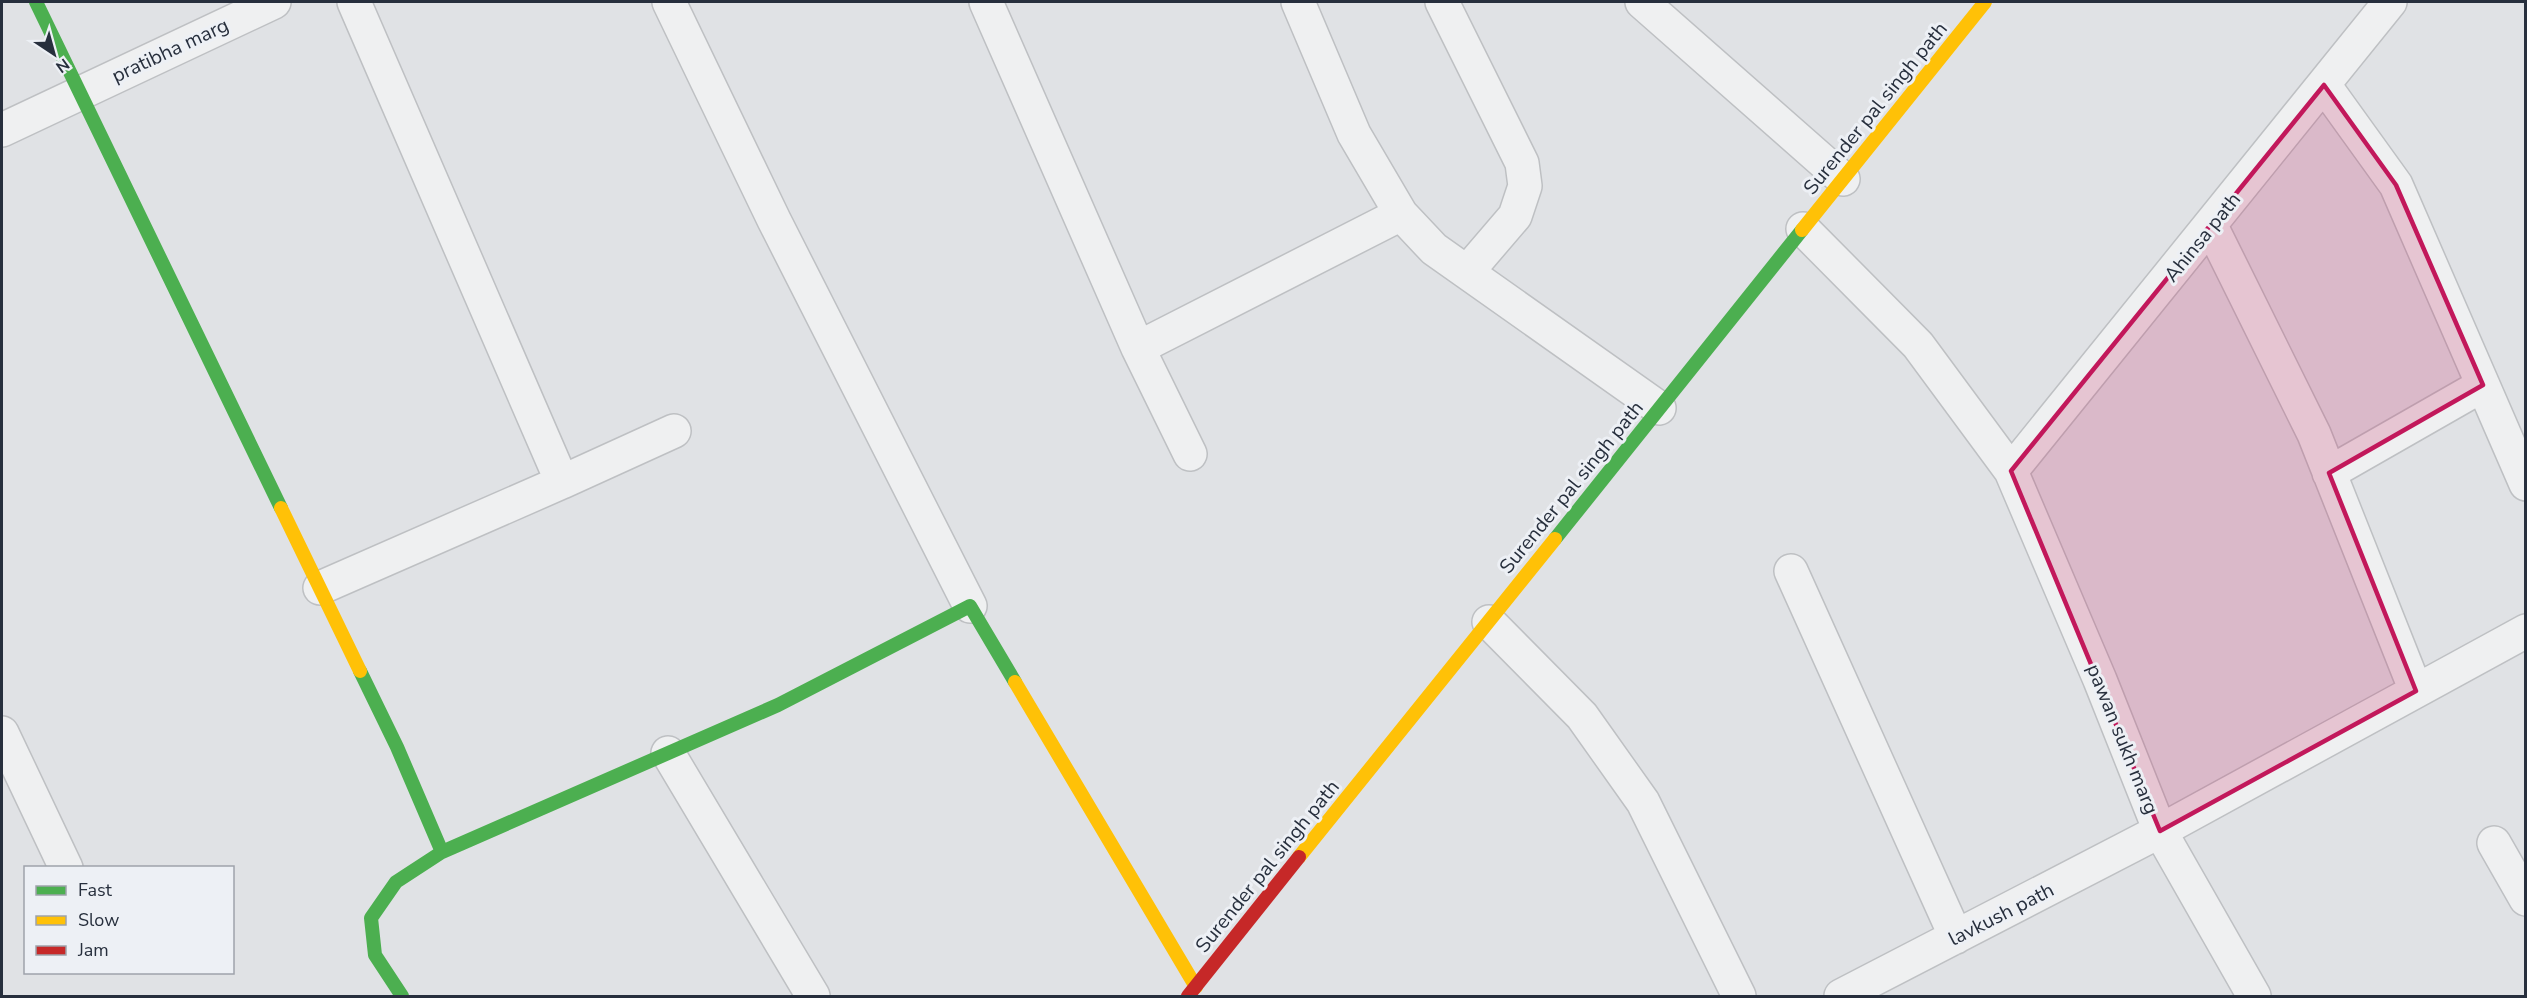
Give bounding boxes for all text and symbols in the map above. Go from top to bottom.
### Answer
street label: pratibha marg [107,12,233,89]
street label: Surender pal singh path [1797,16,1954,200]
north arrow [24,24,84,84]
text: N [51,53,74,78]
street label: Ahinsa path [2158,187,2247,288]
street label: Surender pal singh path [1493,395,1650,579]
street label: pawan sukh marg [2080,660,2165,818]
street label: Surender pal singh path [1189,774,1346,958]
legend [24,866,234,974]
street label: lavkush path [1944,876,2058,953]
text: Fast [78,878,113,902]
text: Slow [78,908,119,932]
text: Jam [77,938,109,962]

